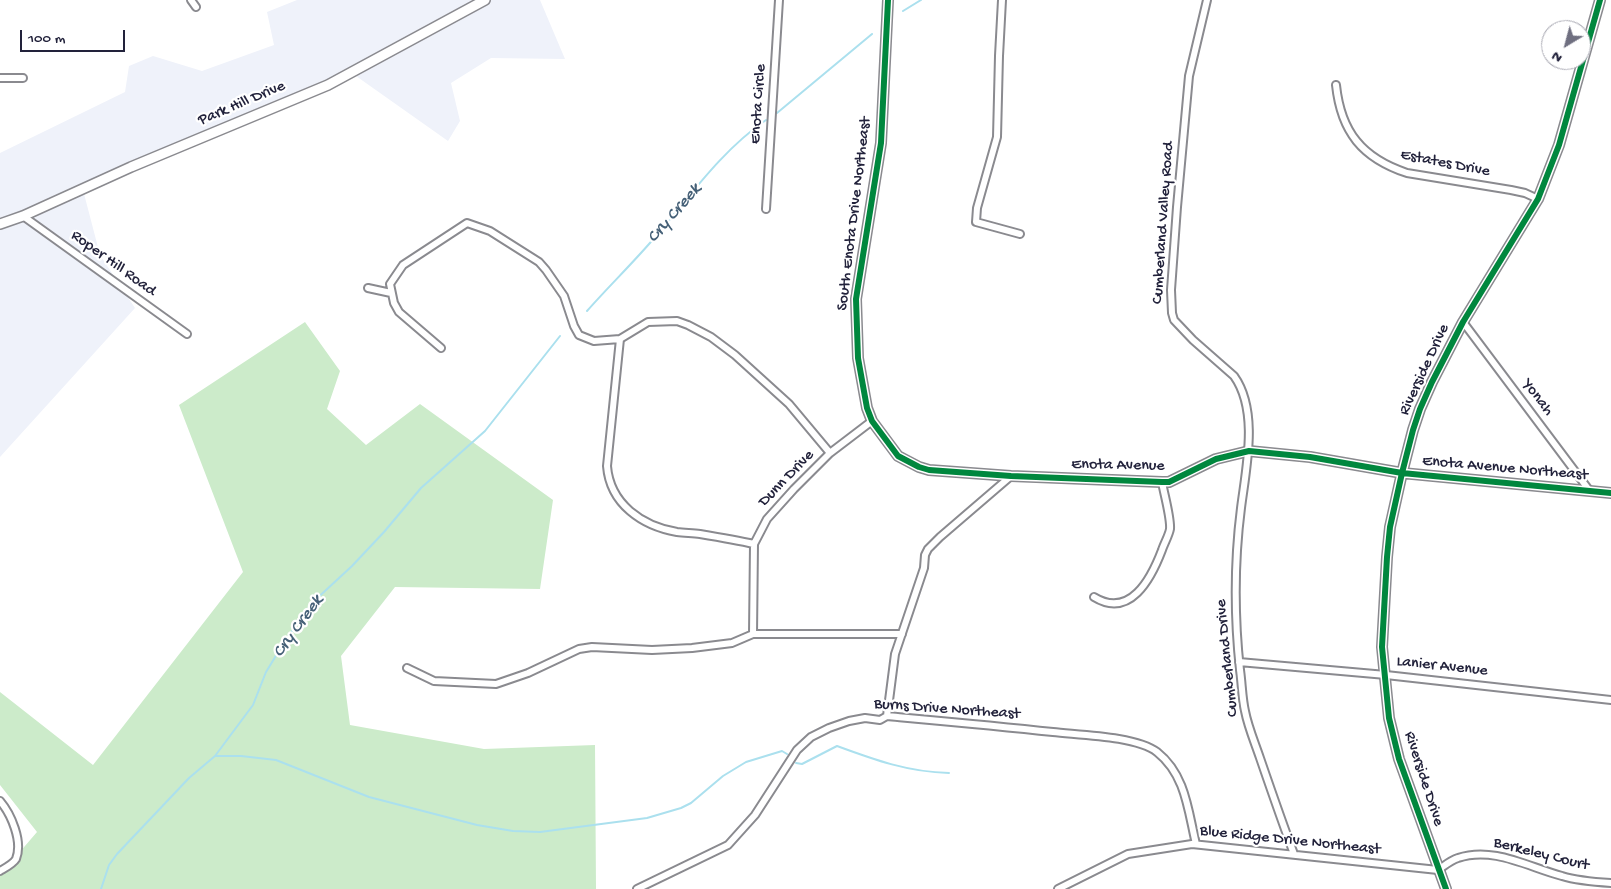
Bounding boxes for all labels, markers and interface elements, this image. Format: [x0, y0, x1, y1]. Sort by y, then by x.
scale bar [22, 20, 128, 52]
north arrow [1541, 20, 1591, 70]
text: 100 m [28, 30, 65, 48]
text: N [1549, 47, 1566, 66]
street label: Enota Circle [747, 63, 771, 145]
street label: Park Hill Drive [196, 77, 288, 131]
street label: South Enota Drive Northeast [834, 116, 876, 312]
street label: Cumberland Valley Road [1149, 141, 1179, 305]
street label: Estates Drive [1399, 146, 1491, 182]
water label: Cry Creek [643, 180, 707, 248]
street label: Roper Hill Road [67, 227, 159, 301]
street label: Riverside Drive [1395, 321, 1455, 419]
street label: Yonah [1517, 376, 1557, 420]
street label: Dunn Drive [755, 447, 819, 511]
street label: Enota Avenue Northeast [1421, 452, 1589, 486]
street label: Enota Avenue [1071, 456, 1165, 476]
water label: Cry Creek [269, 592, 329, 662]
street label: Cumberland Drive [1212, 598, 1244, 718]
street label: Lanier Avenue [1395, 653, 1489, 681]
street label: Burns Drive Northeast [873, 695, 1021, 725]
street label: Riverside Drive [1399, 729, 1447, 829]
street label: Blue Ridge Drive Northeast [1199, 822, 1381, 860]
street label: Berkeley Court [1491, 834, 1591, 876]

